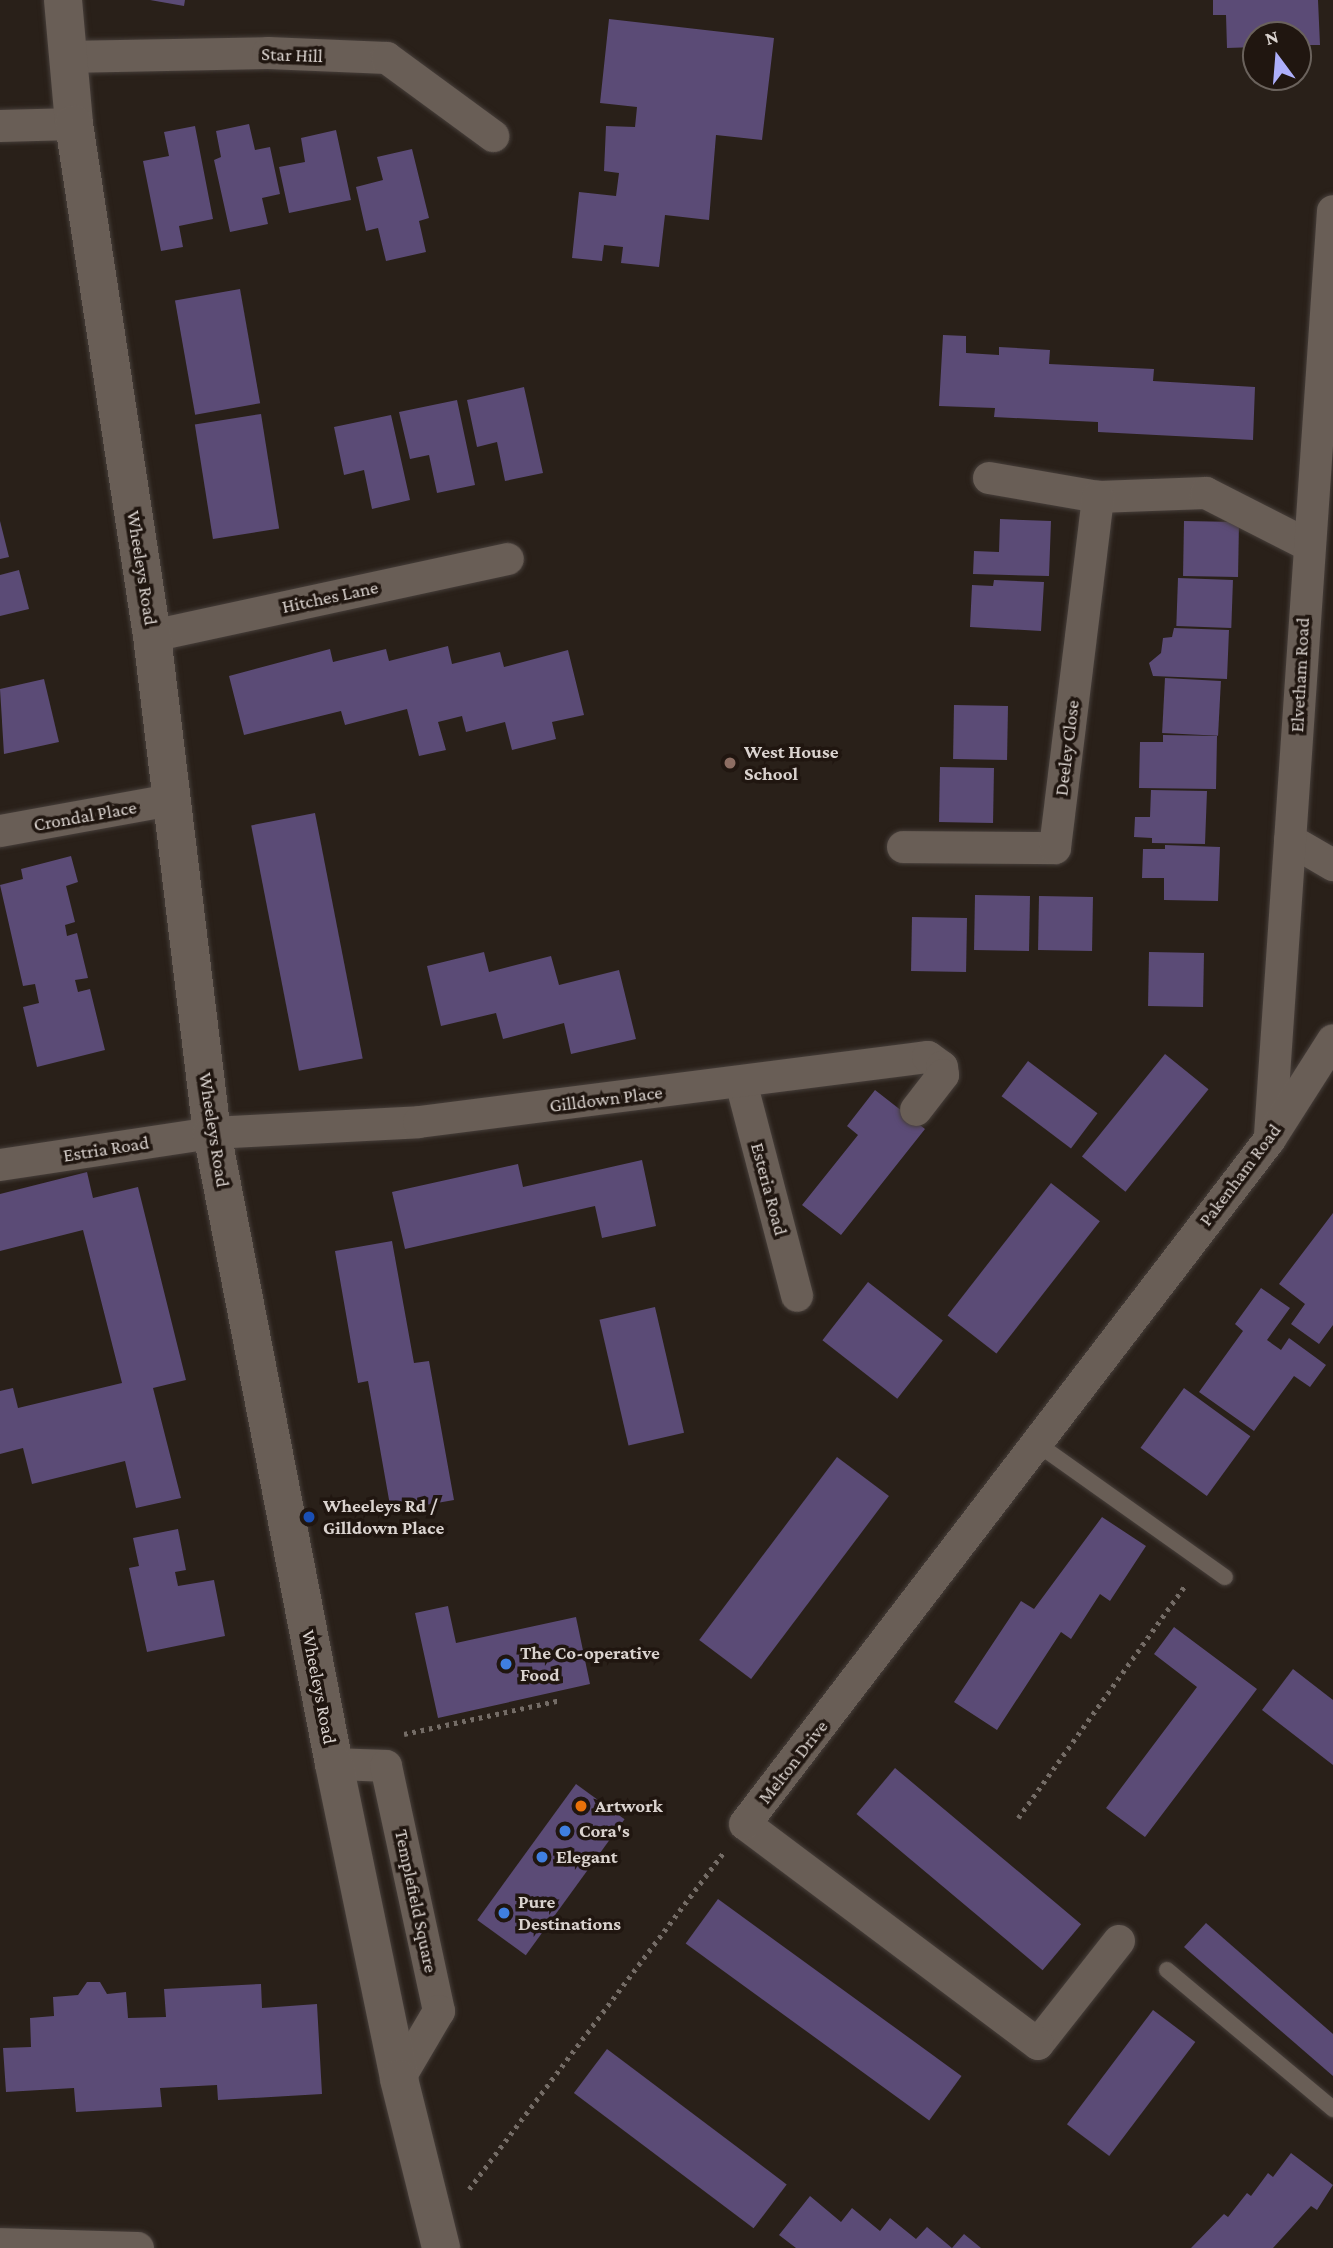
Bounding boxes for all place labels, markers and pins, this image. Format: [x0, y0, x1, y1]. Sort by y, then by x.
place label: West House School [744, 741, 838, 785]
marker: West House School [722, 755, 738, 771]
place label: Wheeleys Rd / Gilldown Place [323, 1495, 444, 1539]
marker: Wheeleys Rd / Gilldown Place [301, 1509, 317, 1525]
place label: The Co-operative Food [520, 1642, 660, 1686]
marker: The Co-operative Food [498, 1656, 514, 1672]
place label: Artwork [595, 1795, 663, 1817]
marker: Artwork [573, 1798, 589, 1814]
place label: Cora's [579, 1820, 630, 1842]
marker: Cora's [557, 1823, 573, 1839]
place label: Elegant [556, 1846, 618, 1868]
marker: Elegant [534, 1849, 550, 1865]
place label: Pure Destinations [518, 1891, 621, 1935]
marker: Pure Destinations [496, 1905, 512, 1921]

